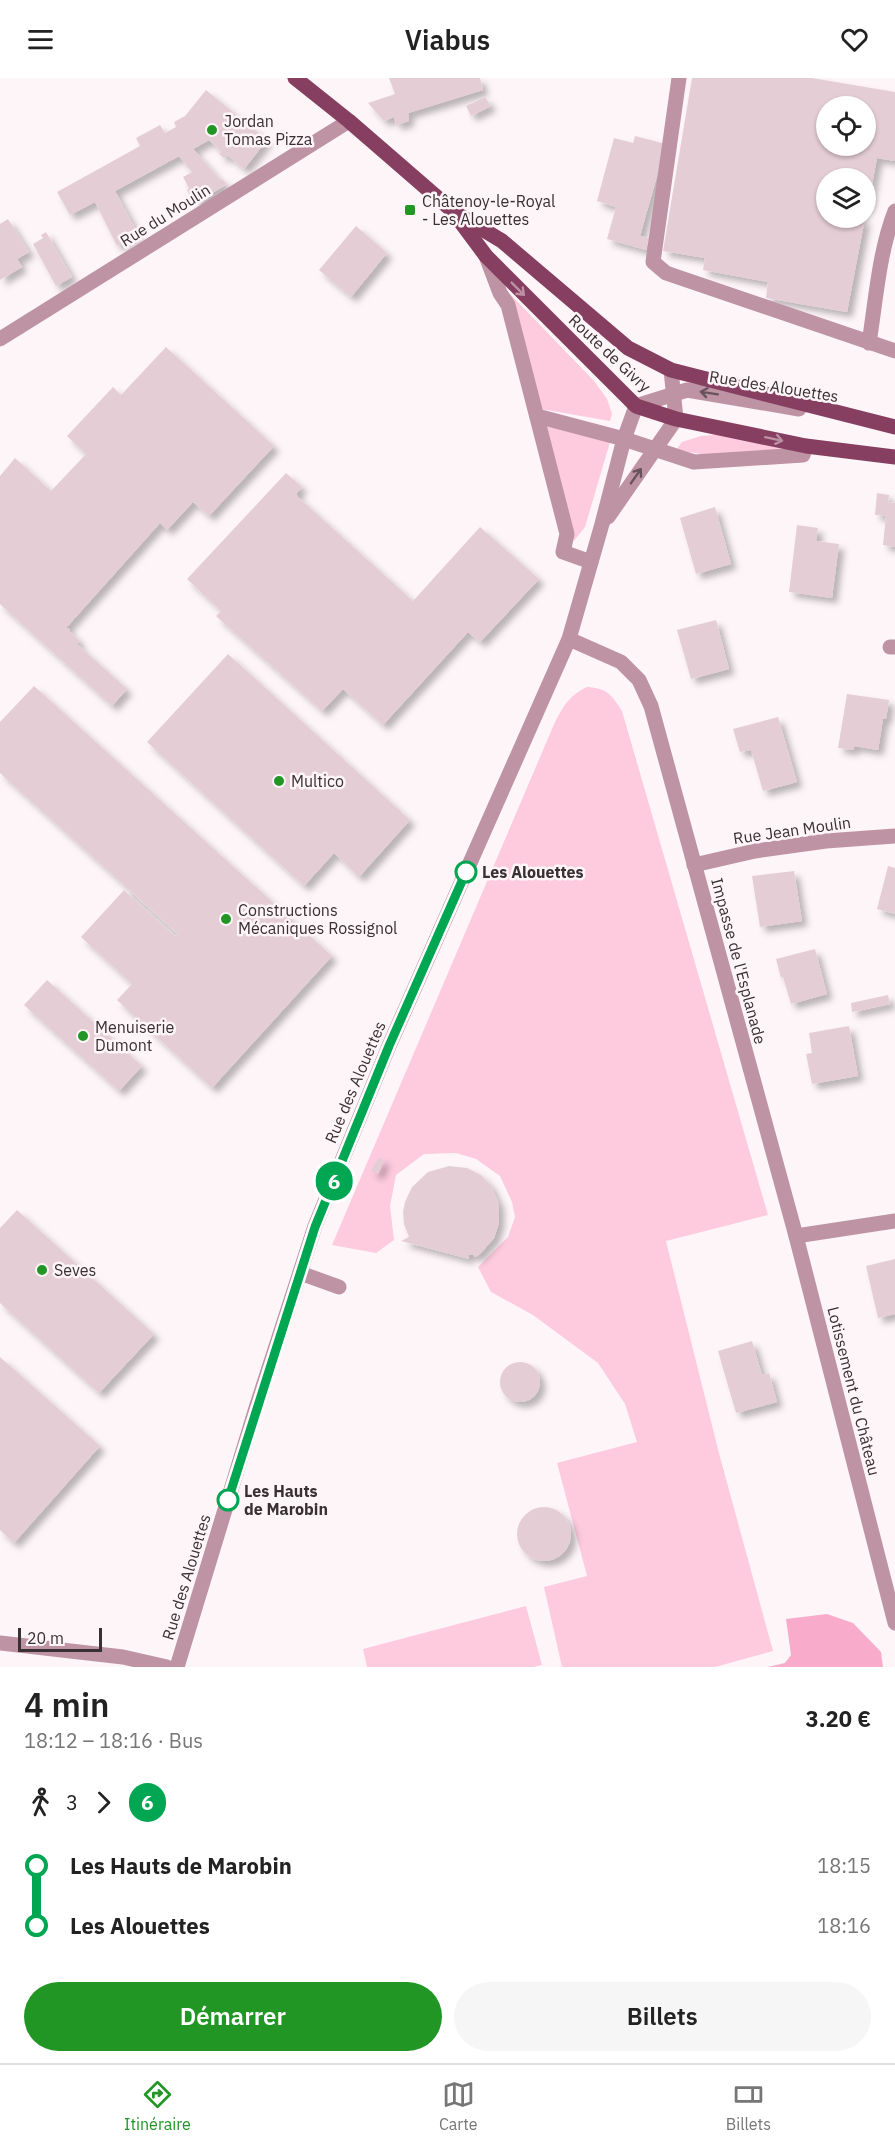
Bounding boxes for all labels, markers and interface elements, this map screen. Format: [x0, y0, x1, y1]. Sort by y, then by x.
text: Viabus [405, 22, 490, 57]
icon: menu [24, 23, 57, 56]
icon: heart [838, 23, 871, 56]
map controls [816, 96, 876, 228]
button: locate [816, 96, 876, 156]
place label: Jordan Tomas Pizza [224, 111, 313, 149]
marker: Jordan Tomas Pizza [205, 123, 219, 137]
button: layers [816, 168, 876, 228]
street label: Rue du Moulin [116, 179, 214, 251]
place label: Châtenoy-le-Royal - Les Alouettes [422, 191, 555, 229]
marker: Châtenoy-le-Royal - Les Alouettes [403, 203, 417, 217]
one-way arrow [510, 282, 525, 296]
street label: Route de Givry [565, 310, 655, 396]
street label: Rue des Alouettes [708, 366, 840, 406]
one-way arrow [699, 388, 719, 399]
one-way arrow [764, 434, 784, 445]
one-way arrow [630, 468, 642, 485]
place label: Multico [291, 771, 344, 791]
marker: Multico [272, 774, 286, 788]
street label: Rue Jean Moulin [732, 812, 852, 848]
marker: Les Alouettes [455, 861, 477, 883]
place label: Les Alouettes [482, 862, 584, 882]
street label: Impasse de l'Esplanade [707, 876, 771, 1047]
place label: Constructions Mécaniques Rossignol [238, 900, 397, 938]
marker: Constructions Mécaniques Rossignol [219, 912, 233, 926]
place label: Menuiserie Dumont [95, 1017, 174, 1055]
street label: Rue des Alouettes [320, 1018, 390, 1146]
marker: Menuiserie Dumont [76, 1029, 90, 1043]
line badge: 6 [314, 1162, 354, 1200]
text: 6 [328, 1167, 340, 1195]
place label: Seves [54, 1260, 96, 1280]
marker: Seves [35, 1263, 49, 1277]
street label: Lotissement du Château [823, 1304, 885, 1478]
place label: Les Hauts de Marobin [244, 1481, 328, 1519]
marker: Les Hauts de Marobin [217, 1489, 239, 1511]
street label: Rue des Alouettes [157, 1512, 215, 1642]
scale bar [18, 1625, 102, 1652]
text: 20 m [27, 1628, 64, 1648]
text: 4 min [24, 1683, 109, 1726]
text: 3.20 € [806, 1704, 871, 1733]
text: 18:12 – 18:16 · Bus [24, 1727, 203, 1754]
icon: walk [24, 1786, 57, 1819]
icon: forward [87, 1786, 120, 1819]
text: 6 [141, 1788, 154, 1816]
text: 3 [66, 1789, 78, 1816]
text: Les Hauts de Marobin [70, 1851, 292, 1880]
text: 18:15 [817, 1852, 871, 1879]
text: Les Alouettes [70, 1911, 210, 1940]
text: 18:16 [817, 1912, 871, 1939]
button: Démarrer [24, 1982, 442, 2051]
button: Billets [454, 1982, 871, 2051]
tab: Itinéraire [124, 2078, 191, 2134]
tab: Carte [439, 2078, 478, 2134]
tab: Billets [726, 2078, 771, 2134]

